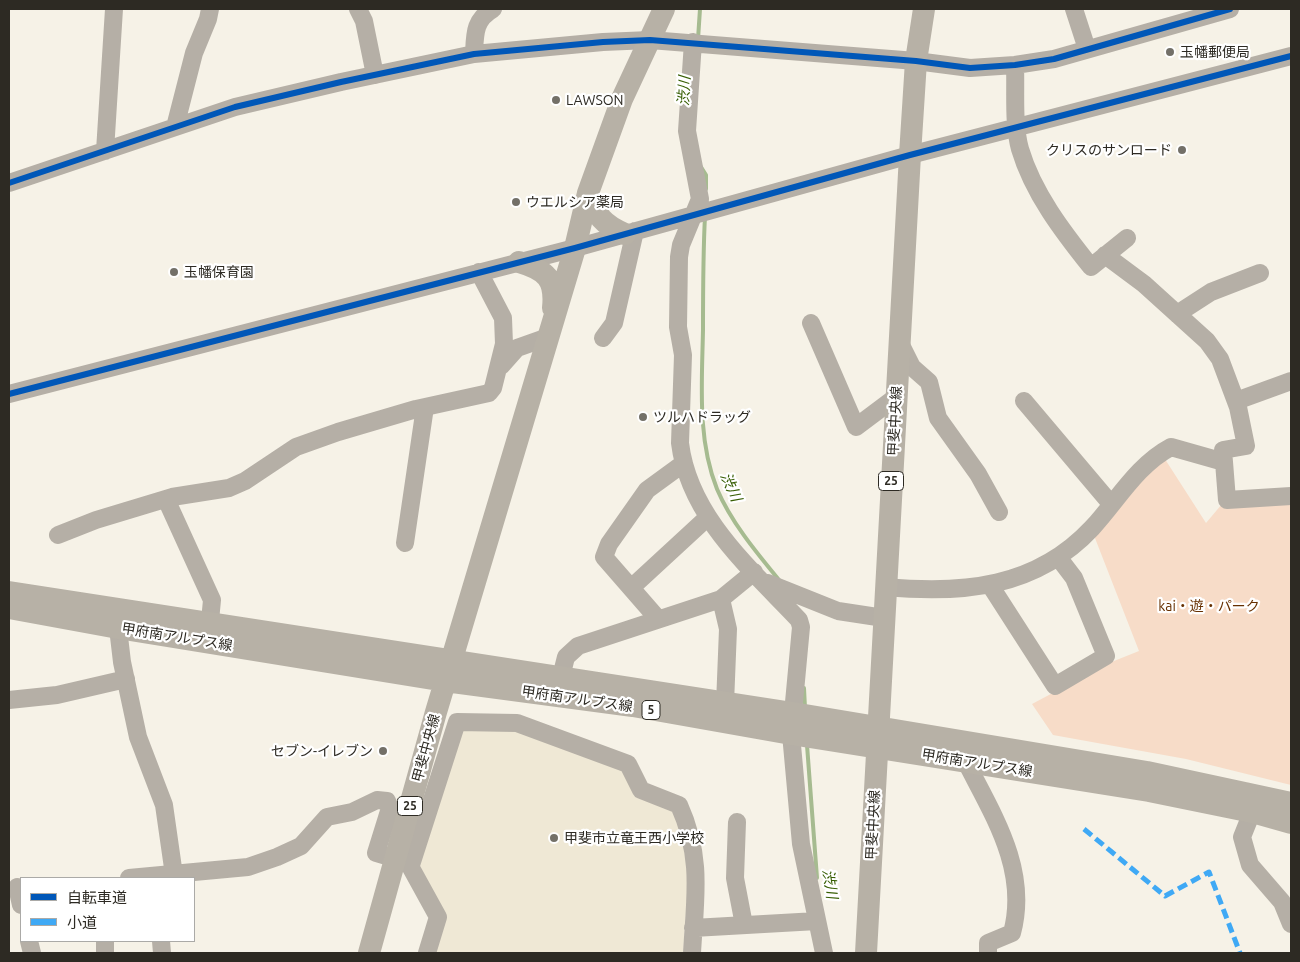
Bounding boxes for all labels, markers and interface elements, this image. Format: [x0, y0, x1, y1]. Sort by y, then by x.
place label: 玉幡郵便局 [1180, 44, 1250, 60]
marker: 玉幡郵便局 [1164, 46, 1176, 58]
water label: 渋川 [674, 76, 694, 106]
place label: LAWSON [566, 92, 624, 108]
marker: LAWSON [550, 94, 562, 106]
place label: クリスのサンロード [1046, 142, 1172, 158]
marker: クリスのサンロード [1176, 144, 1188, 156]
place label: ウエルシア薬局 [526, 194, 624, 210]
marker: ウエルシア薬局 [510, 196, 522, 208]
place label: 玉幡保育園 [184, 264, 254, 280]
marker: 玉幡保育園 [168, 266, 180, 278]
street label: 甲斐中央線 [885, 386, 905, 456]
place label: ツルハドラッグ [653, 409, 751, 425]
marker: ツルハドラッグ [637, 411, 649, 423]
water label: 渋川 [717, 470, 745, 504]
road number: 25 [878, 472, 904, 491]
park label: kai・遊・パーク [1158, 598, 1260, 614]
street label: 甲府南アルプス線 [120, 620, 234, 654]
street label: 甲府南アルプス線 [520, 683, 634, 715]
road number: 5 [642, 700, 660, 720]
street label: 甲斐中央線 [409, 712, 443, 784]
place label: セブン-イレブン [271, 743, 373, 759]
marker: セブン-イレブン [377, 745, 389, 757]
street label: 甲府南アルプス線 [920, 746, 1034, 780]
street label: 甲斐中央線 [863, 790, 883, 860]
road number: 25 [398, 796, 422, 816]
place label: 甲斐市立竜王西小学校 [564, 830, 704, 846]
marker: 甲斐市立竜王西小学校 [548, 832, 560, 844]
water label: 渋川 [819, 868, 841, 900]
legend [20, 877, 195, 942]
text: 自転車道 [67, 889, 127, 906]
text: 小道 [67, 914, 97, 931]

